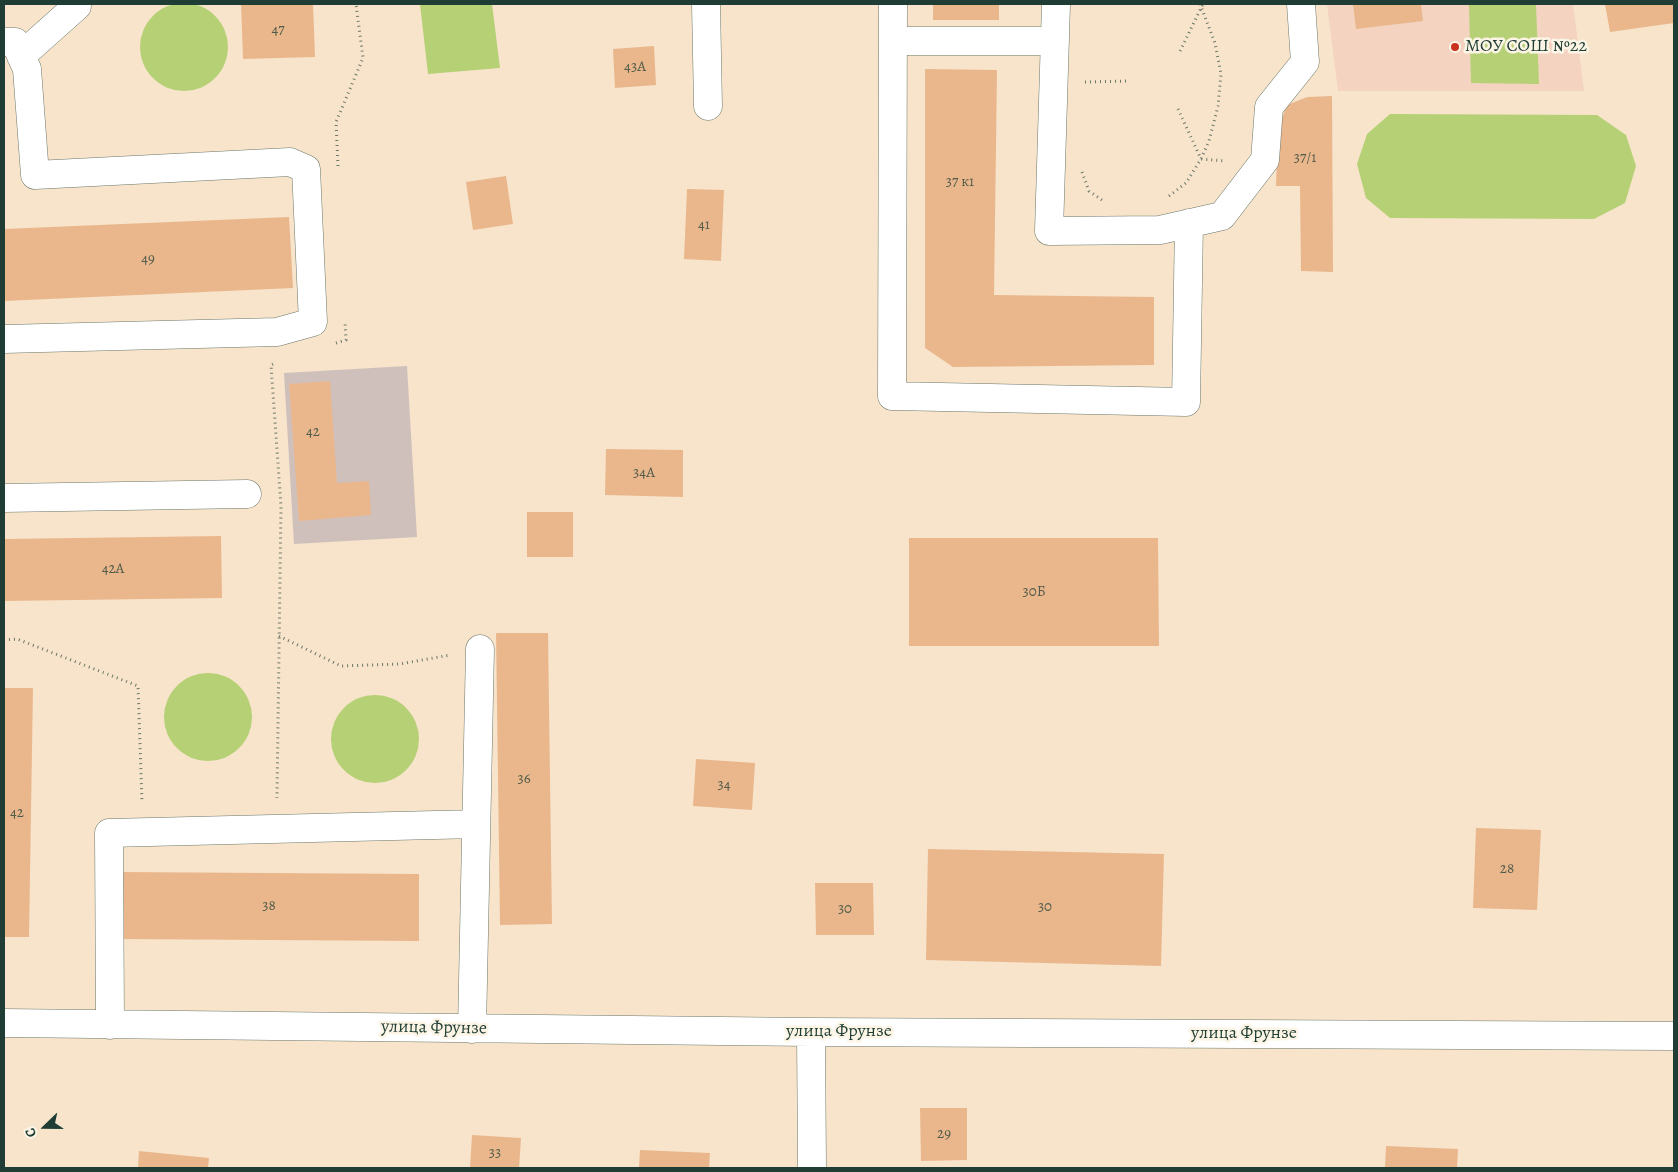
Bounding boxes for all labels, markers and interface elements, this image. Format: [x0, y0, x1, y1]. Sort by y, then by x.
house number: 47 [271, 21, 285, 39]
place label: МОУ СОШ №22 [1465, 36, 1587, 58]
marker: МОУ СОШ №22 [1449, 41, 1461, 53]
house number: 43А [624, 58, 646, 76]
house number: 37/1 [1294, 149, 1316, 167]
house number: 37 к1 [946, 173, 974, 191]
house number: 41 [698, 216, 710, 234]
house number: 49 [141, 250, 155, 268]
house number: 42 [306, 423, 320, 441]
house number: 34А [633, 464, 655, 482]
house number: 42А [102, 560, 124, 578]
house number: 30Б [1022, 583, 1046, 601]
house number: 36 [517, 770, 531, 788]
house number: 34 [717, 776, 731, 794]
house number: 42 [10, 804, 24, 822]
house number: 28 [1500, 860, 1514, 878]
house number: 38 [262, 897, 276, 915]
house number: 30 [1038, 898, 1052, 916]
house number: 30 [838, 900, 852, 918]
street label: улица Фрунзе [381, 1016, 487, 1040]
street label: улица Фрунзе [786, 1021, 892, 1043]
street label: улица Фрунзе [1191, 1023, 1297, 1045]
north arrow [20, 1102, 70, 1152]
text: С [20, 1125, 41, 1140]
house number: 29 [937, 1125, 951, 1143]
house number: 33 [489, 1144, 501, 1162]

